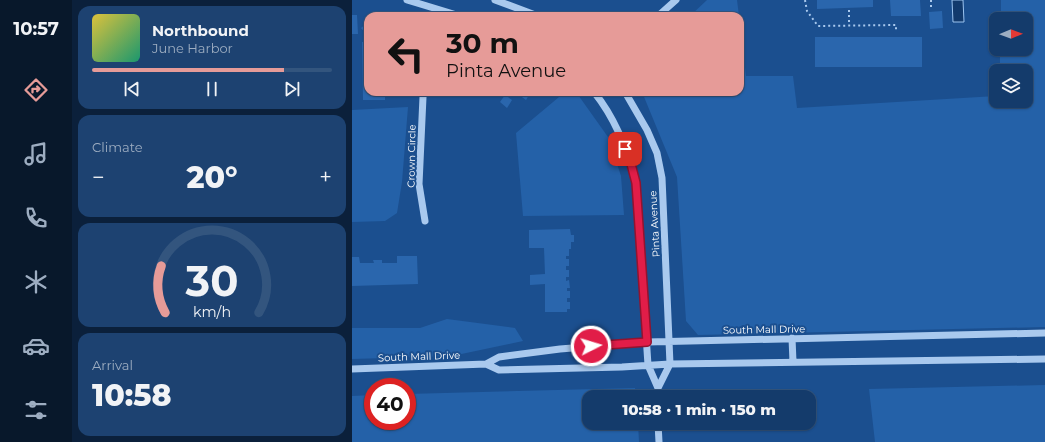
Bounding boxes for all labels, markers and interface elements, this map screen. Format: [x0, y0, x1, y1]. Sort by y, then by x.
north arrow [989, 12, 1033, 56]
map controls [989, 12, 1033, 108]
text: 10:57 [13, 18, 59, 40]
text: Northbound [152, 21, 249, 40]
text: 30 m [446, 26, 519, 60]
icon: left [380, 28, 432, 80]
text: June Harbor [152, 40, 233, 56]
text: Pinta Avenue [446, 60, 566, 82]
button: layers [989, 64, 1033, 108]
icon: directions [22, 76, 50, 104]
icon: previous [121, 78, 143, 100]
icon: pause [201, 78, 223, 100]
icon: next [281, 78, 303, 100]
street label: Crown Circle [404, 124, 419, 188]
pin [608, 132, 642, 166]
icon: arrive [614, 138, 636, 160]
text: Climate [92, 139, 143, 155]
icon: music [22, 140, 50, 168]
text: 20° [186, 159, 238, 196]
text: − [92, 164, 105, 191]
text: + [319, 164, 332, 191]
street label: Pinta Avenue [646, 190, 663, 258]
icon: phone [22, 204, 50, 232]
text: 30 [185, 256, 238, 306]
icon: climate [22, 268, 50, 296]
text: km/h [193, 303, 231, 321]
street label: South Mall Drive [723, 322, 805, 337]
position arrow [570, 325, 612, 367]
icon: car [22, 332, 50, 360]
street label: South Mall Drive [378, 349, 460, 364]
text: Arrival [92, 357, 133, 373]
text: 10:58 [92, 377, 171, 414]
speed limit sign: 40 [364, 378, 416, 430]
icon: filters [22, 396, 50, 424]
text: 10:58 · 1 min · 150 m [622, 400, 776, 419]

